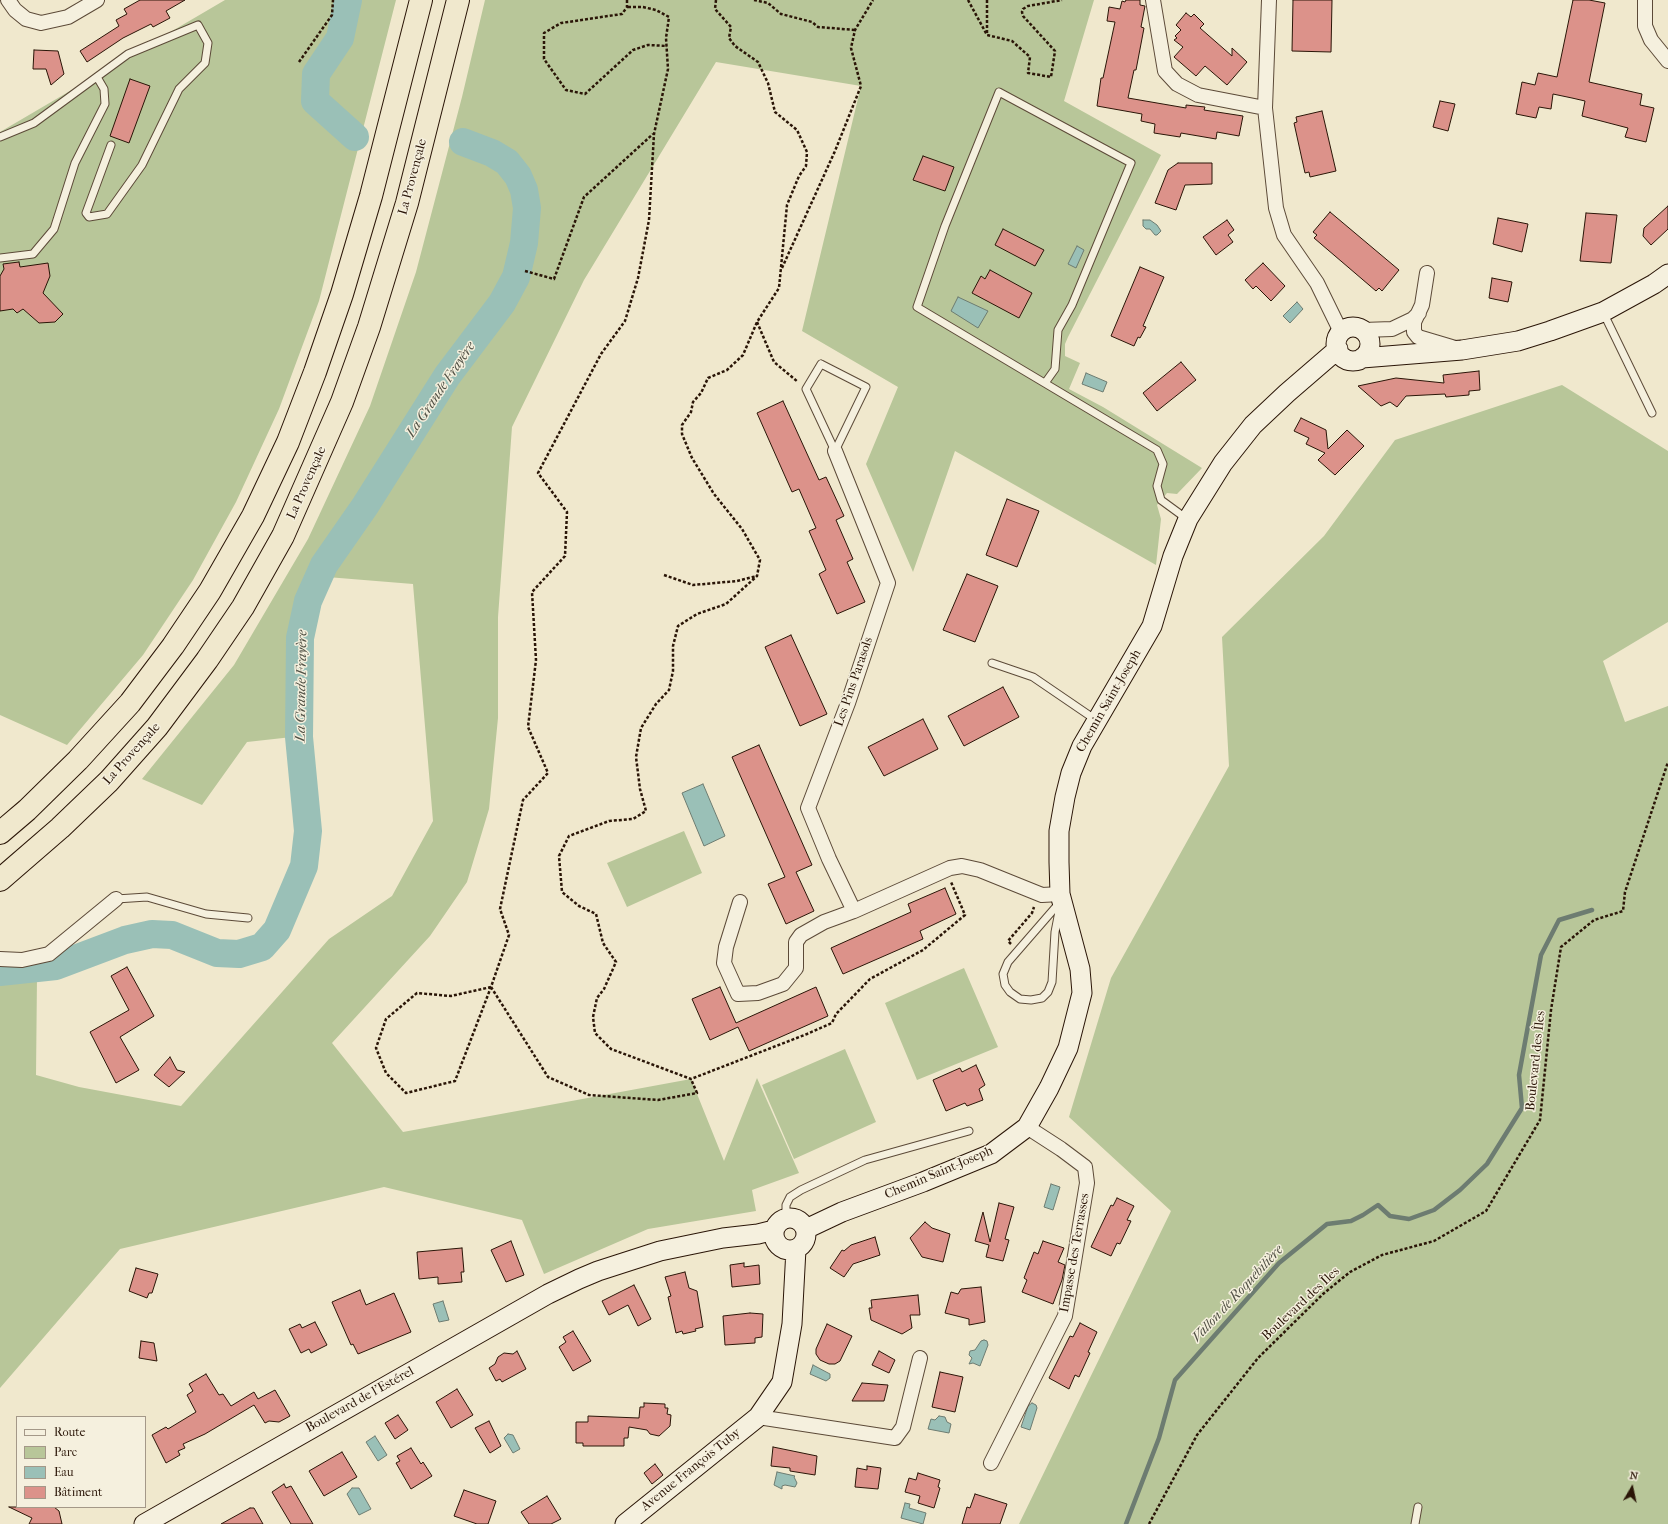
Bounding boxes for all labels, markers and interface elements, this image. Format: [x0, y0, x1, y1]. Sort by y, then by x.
street label: La Provençale [395, 137, 431, 217]
water label: La Grande Frayère [403, 339, 479, 441]
street label: La Provençale [284, 444, 330, 522]
water label: La Grande Frayère [293, 630, 311, 742]
street label: Les Pins Parasols [831, 635, 877, 729]
street label: Chemin Saint-Joseph [1073, 647, 1145, 755]
street label: La Provençale [100, 720, 164, 788]
street label: Boulevard des Îles [1523, 1010, 1549, 1112]
street label: Chemin Saint-Joseph [883, 1143, 995, 1203]
street label: Impasse des Terrasses [1057, 1192, 1093, 1314]
water label: Vallon de Roquebilière [1189, 1242, 1287, 1346]
street label: Boulevard des Îles [1259, 1264, 1343, 1344]
street label: Boulevard de l'Estérel [303, 1364, 417, 1436]
legend [16, 1416, 146, 1508]
text: Route [54, 1425, 86, 1439]
street label: Avenue François Tuby [638, 1425, 744, 1515]
text: Parc [54, 1445, 77, 1459]
text: Eau [54, 1465, 74, 1479]
north arrow [1612, 1468, 1652, 1508]
text: N [1629, 1469, 1639, 1483]
text: Bâtiment [54, 1485, 102, 1499]

